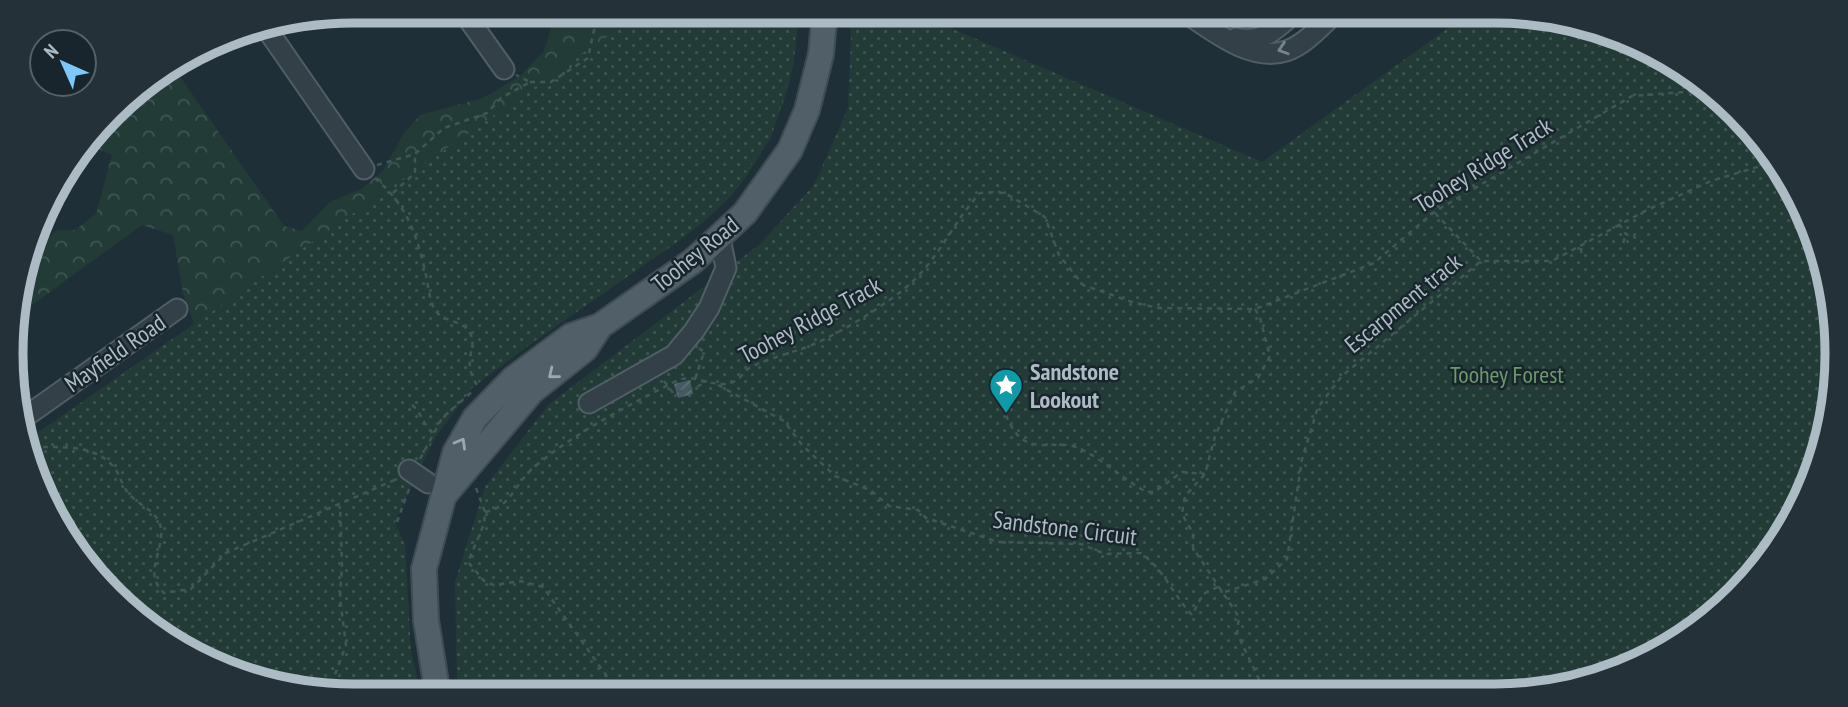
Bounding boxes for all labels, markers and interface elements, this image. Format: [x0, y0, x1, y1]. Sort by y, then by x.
north arrow [28, 28, 98, 98]
text: N [39, 39, 63, 63]
one-way arrow [1278, 41, 1290, 56]
street label: Toohey Ridge Track [1408, 110, 1558, 220]
street label: Toohey Road [645, 209, 745, 299]
street label: Escarpment track [1338, 246, 1468, 360]
street label: Toohey Ridge Track [733, 269, 887, 371]
street label: Mayfield Road [58, 307, 172, 399]
place label: Sandstone Lookout [1030, 356, 1119, 415]
park label: Toohey Forest [1450, 359, 1564, 390]
one-way arrow [548, 366, 561, 378]
place icon: Sandstone Lookout [987, 366, 1025, 415]
one-way arrow [452, 438, 465, 451]
street label: Sandstone Circuit [991, 504, 1139, 552]

